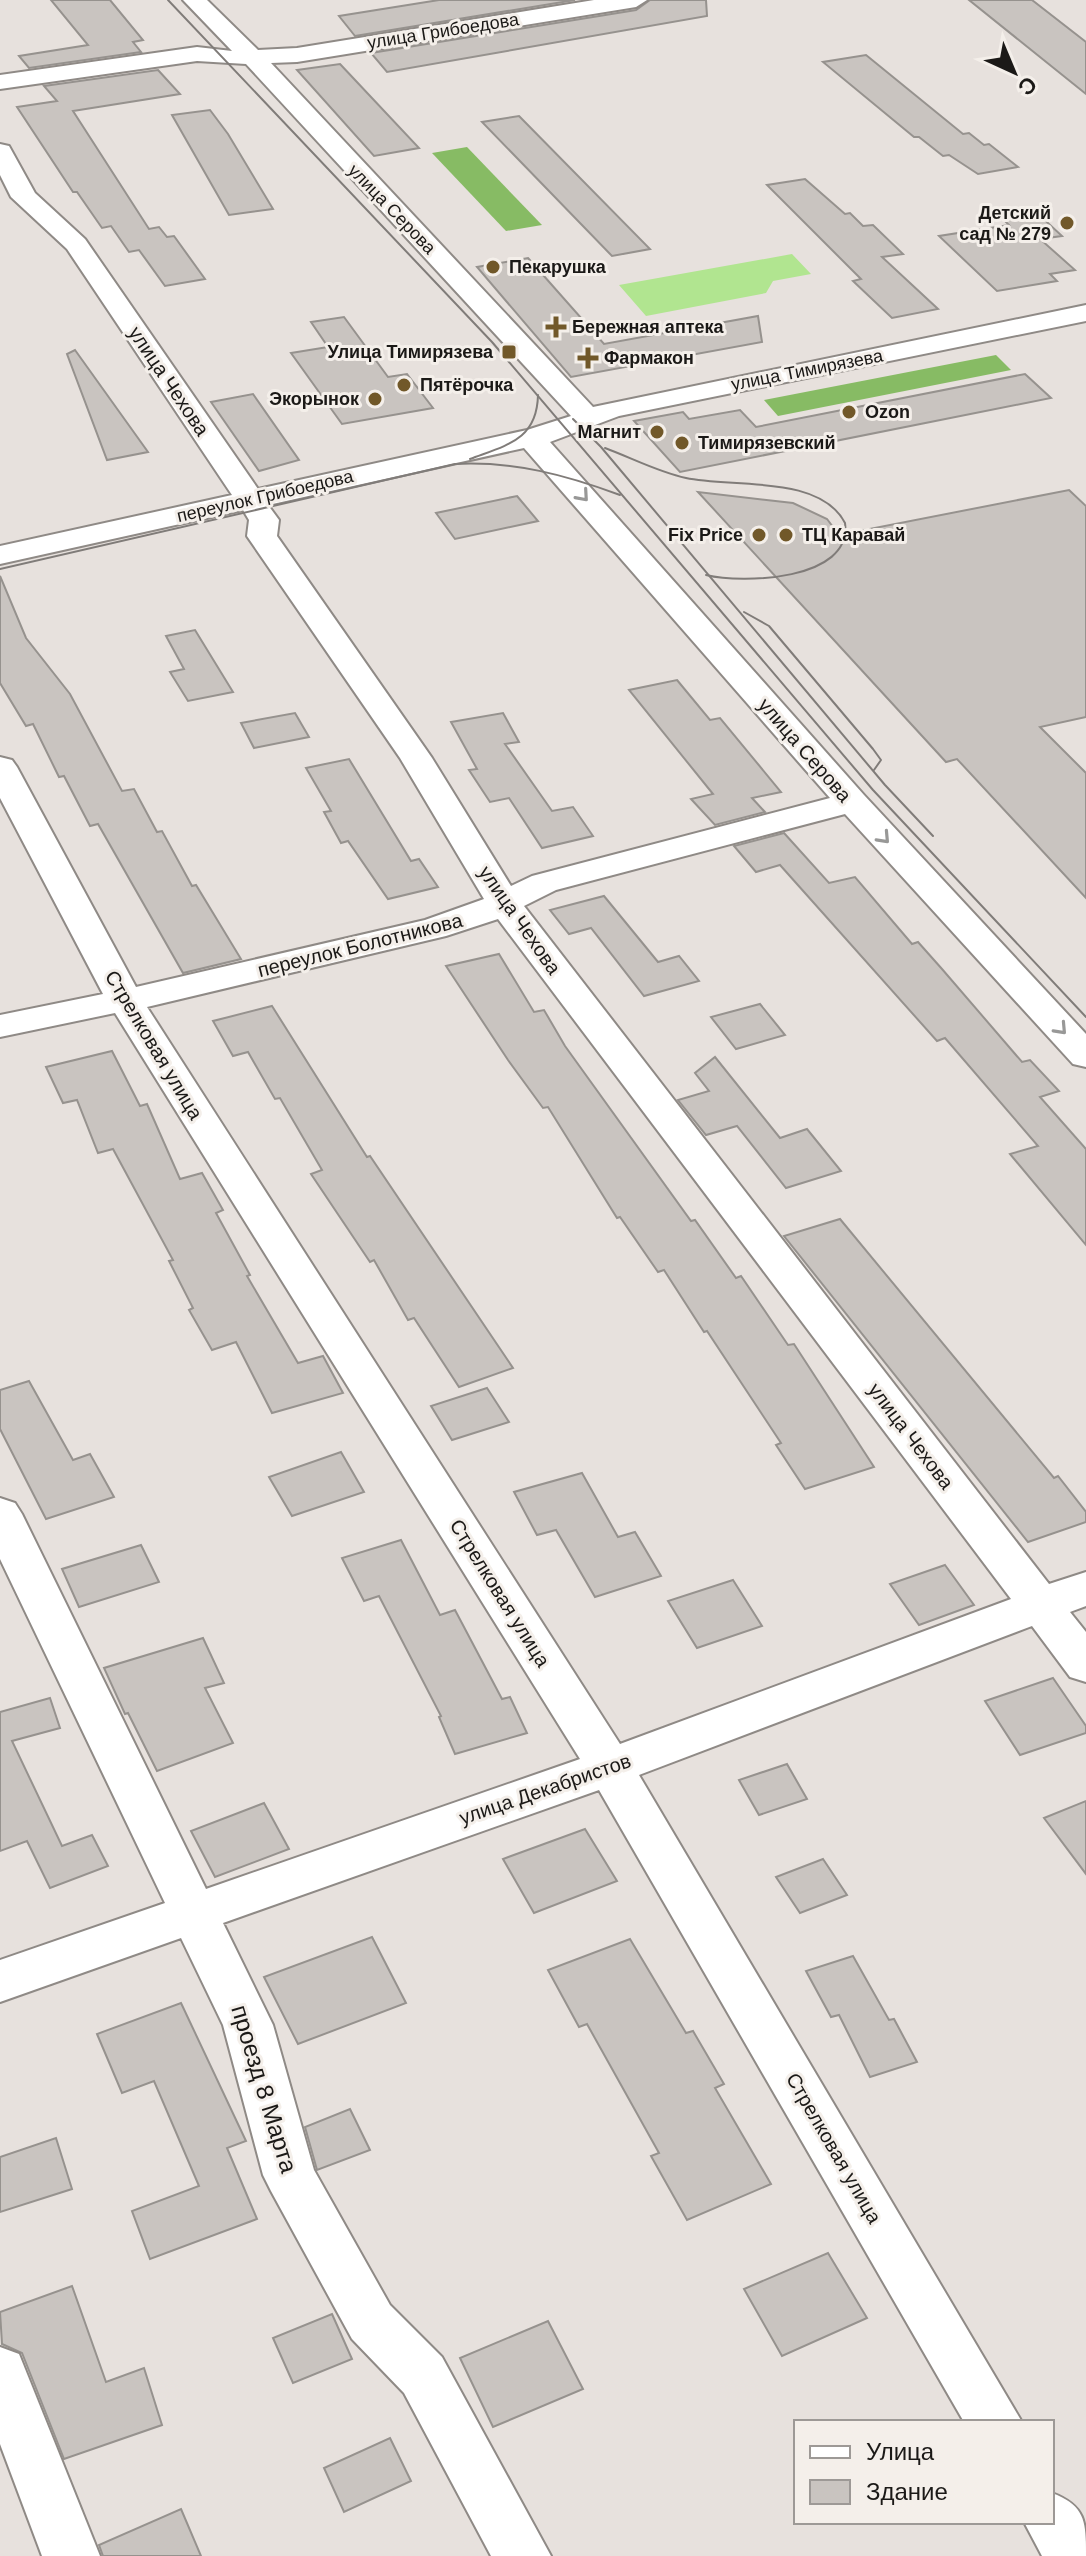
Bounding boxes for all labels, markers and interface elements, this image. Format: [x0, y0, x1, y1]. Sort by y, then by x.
street label: улица Грибоедова [366, 9, 521, 53]
north arrow [974, 32, 1054, 112]
text: С [1013, 72, 1042, 101]
street label: улица Серова [344, 160, 440, 259]
place label: Детский сад № 279 [959, 203, 1051, 244]
marker: Детский сад № 279 [1058, 214, 1076, 232]
place label: Пекарушка [509, 257, 607, 277]
marker: Пекарушка [484, 258, 502, 276]
place label: Бережная аптека [572, 317, 725, 337]
marker: Бережная аптека [547, 318, 565, 336]
street label: улица Чехова [124, 322, 214, 441]
place label: Улица Тимирязева [328, 342, 494, 362]
marker: Улица Тимирязева [500, 343, 518, 361]
street label: улица Тимирязева [729, 345, 886, 395]
place label: Фармакон [604, 348, 694, 368]
marker: Фармакон [579, 349, 597, 367]
place label: Пятёрочка [420, 375, 514, 395]
marker: Пятёрочка [395, 376, 413, 394]
place label: Экорынок [269, 389, 360, 409]
marker: Экорынок [366, 390, 384, 408]
place label: Ozon [865, 402, 910, 422]
marker: Ozon [840, 403, 858, 421]
place label: Магнит [578, 422, 641, 442]
marker: Магнит [648, 423, 666, 441]
place label: Тимирязевский [698, 433, 836, 453]
marker: Тимирязевский [673, 434, 691, 452]
street label: переулок Грибоедова [175, 466, 356, 526]
one-way arrow [573, 486, 588, 501]
place label: Fix Price [668, 525, 743, 545]
place label: ТЦ Каравай [802, 525, 905, 545]
marker: Fix Price [750, 526, 768, 544]
marker: ТЦ Каравай [777, 526, 795, 544]
street label: улица Серова [754, 694, 856, 807]
one-way arrow [875, 829, 890, 843]
street label: улица Чехова [475, 862, 566, 979]
street label: переулок Болотникова [255, 909, 466, 981]
street label: Стрелковая улица [101, 967, 208, 1124]
one-way arrow [1051, 1020, 1066, 1034]
street label: улица Чехова [864, 1379, 959, 1494]
street label: Стрелковая улица [446, 1515, 555, 1672]
street label: улица Декабристов [456, 1749, 634, 1829]
street label: проезд 8 Марта [226, 2002, 303, 2177]
street label: Стрелковая улица [782, 2069, 886, 2228]
legend [794, 2420, 1054, 2524]
text: Улица [866, 2438, 935, 2465]
text: Здание [866, 2478, 948, 2505]

